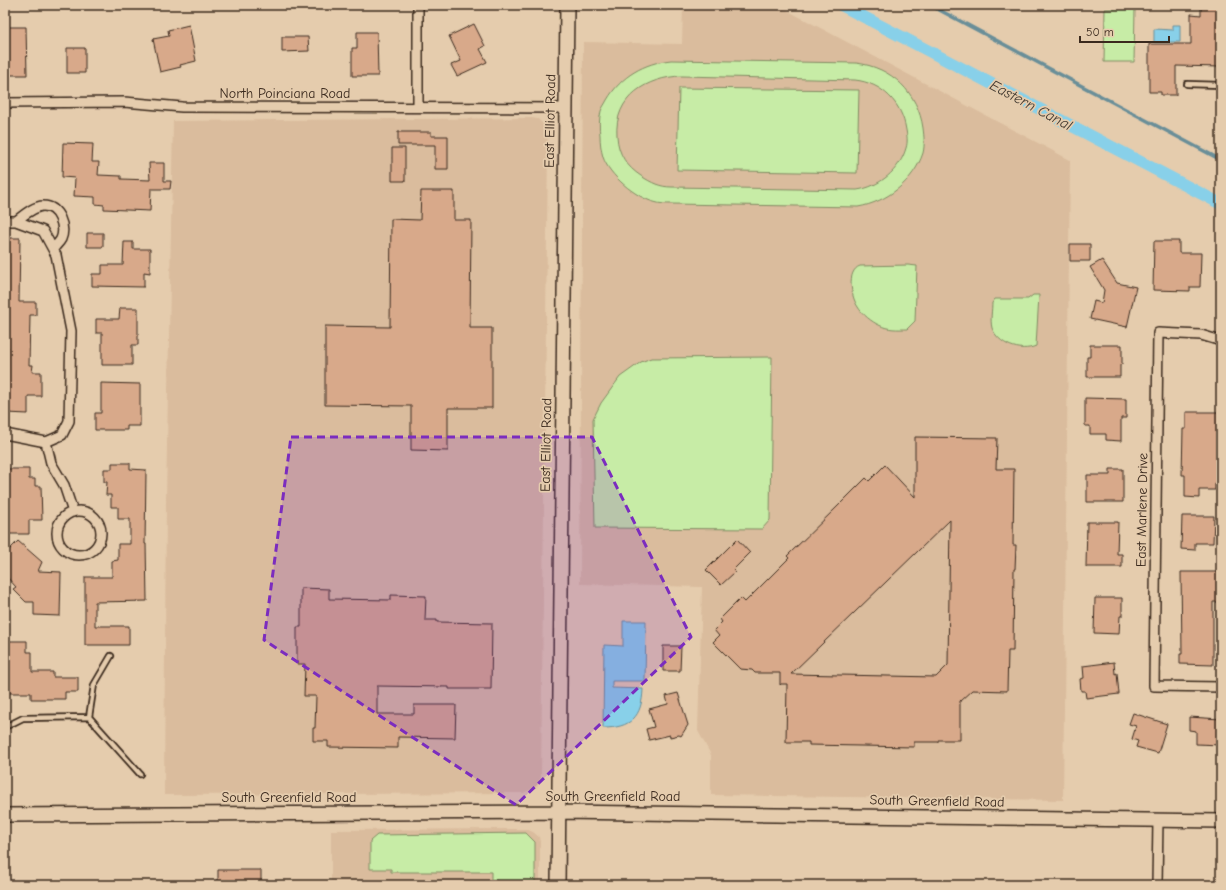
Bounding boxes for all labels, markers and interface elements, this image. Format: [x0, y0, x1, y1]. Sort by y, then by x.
scale bar [1080, 18, 1169, 44]
text: 50 m [1086, 25, 1114, 39]
street label: East Elliot Road [541, 74, 559, 168]
water label: Eastern Canal [987, 76, 1076, 135]
street label: North Poinciana Road [220, 85, 350, 102]
street label: East Elliot Road [537, 398, 555, 492]
street label: East Marlene Drive [1133, 453, 1151, 567]
street label: South Greenfield Road [545, 788, 681, 805]
street label: South Greenfield Road [221, 789, 357, 806]
street label: South Greenfield Road [869, 791, 1005, 811]

